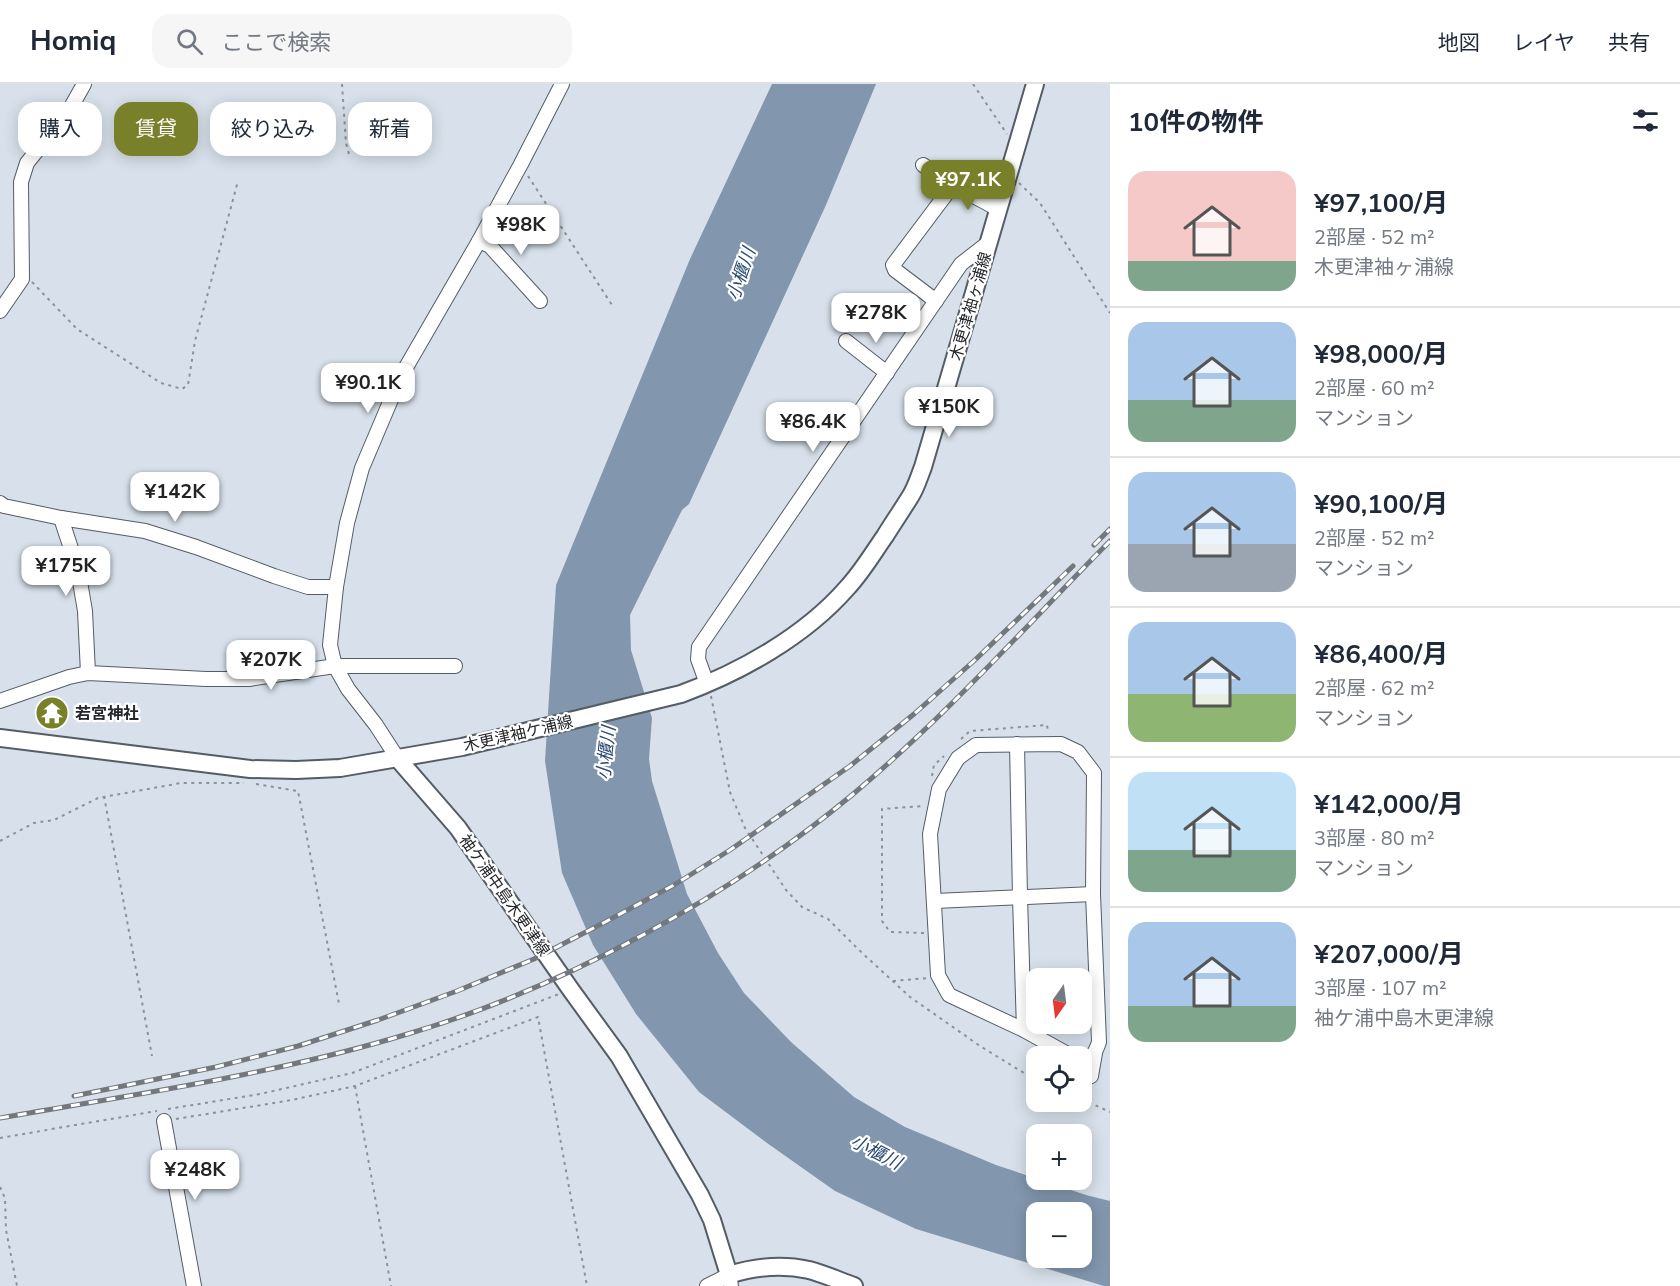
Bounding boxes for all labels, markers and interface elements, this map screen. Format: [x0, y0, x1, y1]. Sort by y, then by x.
search box [152, 14, 572, 68]
text: Homiq [30, 22, 116, 60]
icon: search [173, 25, 206, 58]
text: ここで検索 [221, 28, 331, 58]
text: 地図 [1438, 29, 1480, 57]
text: レイヤ [1513, 29, 1575, 57]
text: 共有 [1608, 29, 1650, 57]
chip: 購入 [18, 102, 102, 156]
chip: 賃貸 [114, 102, 198, 156]
chip: 絞り込み [210, 102, 336, 156]
chip: 新着 [348, 102, 432, 156]
icon: filters [1629, 104, 1662, 137]
text: 10件の物件 [1128, 105, 1263, 140]
pin: ¥97.1K [919, 160, 1017, 211]
text: ¥97.1K [935, 166, 1001, 193]
text: ¥97,100/月 [1314, 186, 1448, 221]
icon: home [1176, 195, 1248, 267]
pin: ¥98K [485, 205, 557, 256]
text: ¥98K [496, 211, 546, 238]
text: 2部屋 · 52 m² [1314, 224, 1435, 251]
water label: 小櫃川 [721, 243, 762, 303]
street label: 木更津袖ヶ浦線 [945, 249, 997, 363]
text: 木更津袖ヶ浦線 [1314, 254, 1454, 281]
pin: ¥278K [834, 293, 918, 344]
text: ¥278K [845, 299, 907, 326]
text: ¥98,000/月 [1314, 337, 1448, 372]
icon: home [1176, 346, 1248, 418]
pin: ¥90.1K [319, 363, 417, 414]
text: ¥90.1K [335, 369, 401, 396]
text: 2部屋 · 60 m² [1314, 375, 1435, 402]
pin: ¥150K [907, 387, 991, 438]
text: ¥150K [918, 393, 980, 420]
pin: ¥86.4K [764, 402, 862, 453]
text: マンション [1314, 405, 1414, 432]
text: ¥86.4K [780, 408, 846, 435]
pin: ¥142K [133, 472, 217, 523]
text: ¥142K [144, 478, 206, 505]
text: ¥90,100/月 [1314, 487, 1448, 522]
icon: home [1176, 496, 1248, 568]
text: 2部屋 · 52 m² [1314, 525, 1435, 552]
pin: ¥175K [24, 546, 108, 597]
text: ¥175K [35, 552, 97, 579]
text: マンション [1314, 555, 1414, 582]
text: ¥86,400/月 [1314, 637, 1448, 672]
pin: ¥207K [229, 640, 313, 691]
text: ¥207K [240, 646, 302, 673]
icon: home [1176, 646, 1248, 718]
text: 2部屋 · 62 m² [1314, 675, 1435, 702]
temple icon: 若宮神社 [34, 695, 70, 731]
place label: 若宮神社 [75, 703, 139, 725]
text: マンション [1314, 705, 1414, 732]
street label: 木更津袖ケ浦線 [461, 711, 575, 757]
water label: 小櫃川 [591, 723, 621, 781]
text: ¥142,000/月 [1314, 787, 1464, 822]
icon: home [1176, 796, 1248, 868]
text: 3部屋 · 80 m² [1314, 825, 1435, 852]
street label: 袖ケ浦中島木更津線 [454, 830, 554, 961]
text: マンション [1314, 855, 1414, 882]
text: ¥207,000/月 [1314, 937, 1464, 972]
icon: home [1176, 946, 1248, 1018]
north arrow [1026, 968, 1092, 1034]
map controls [1026, 968, 1092, 1268]
text: 3部屋 · 107 m² [1314, 975, 1447, 1002]
text: 袖ケ浦中島木更津線 [1314, 1005, 1494, 1032]
button: locate [1026, 1046, 1092, 1112]
button: + [1026, 1124, 1092, 1190]
water label: 小櫃川 [846, 1129, 907, 1176]
pin: ¥248K [153, 1150, 237, 1201]
text: ¥248K [164, 1156, 226, 1183]
button: − [1026, 1202, 1092, 1268]

